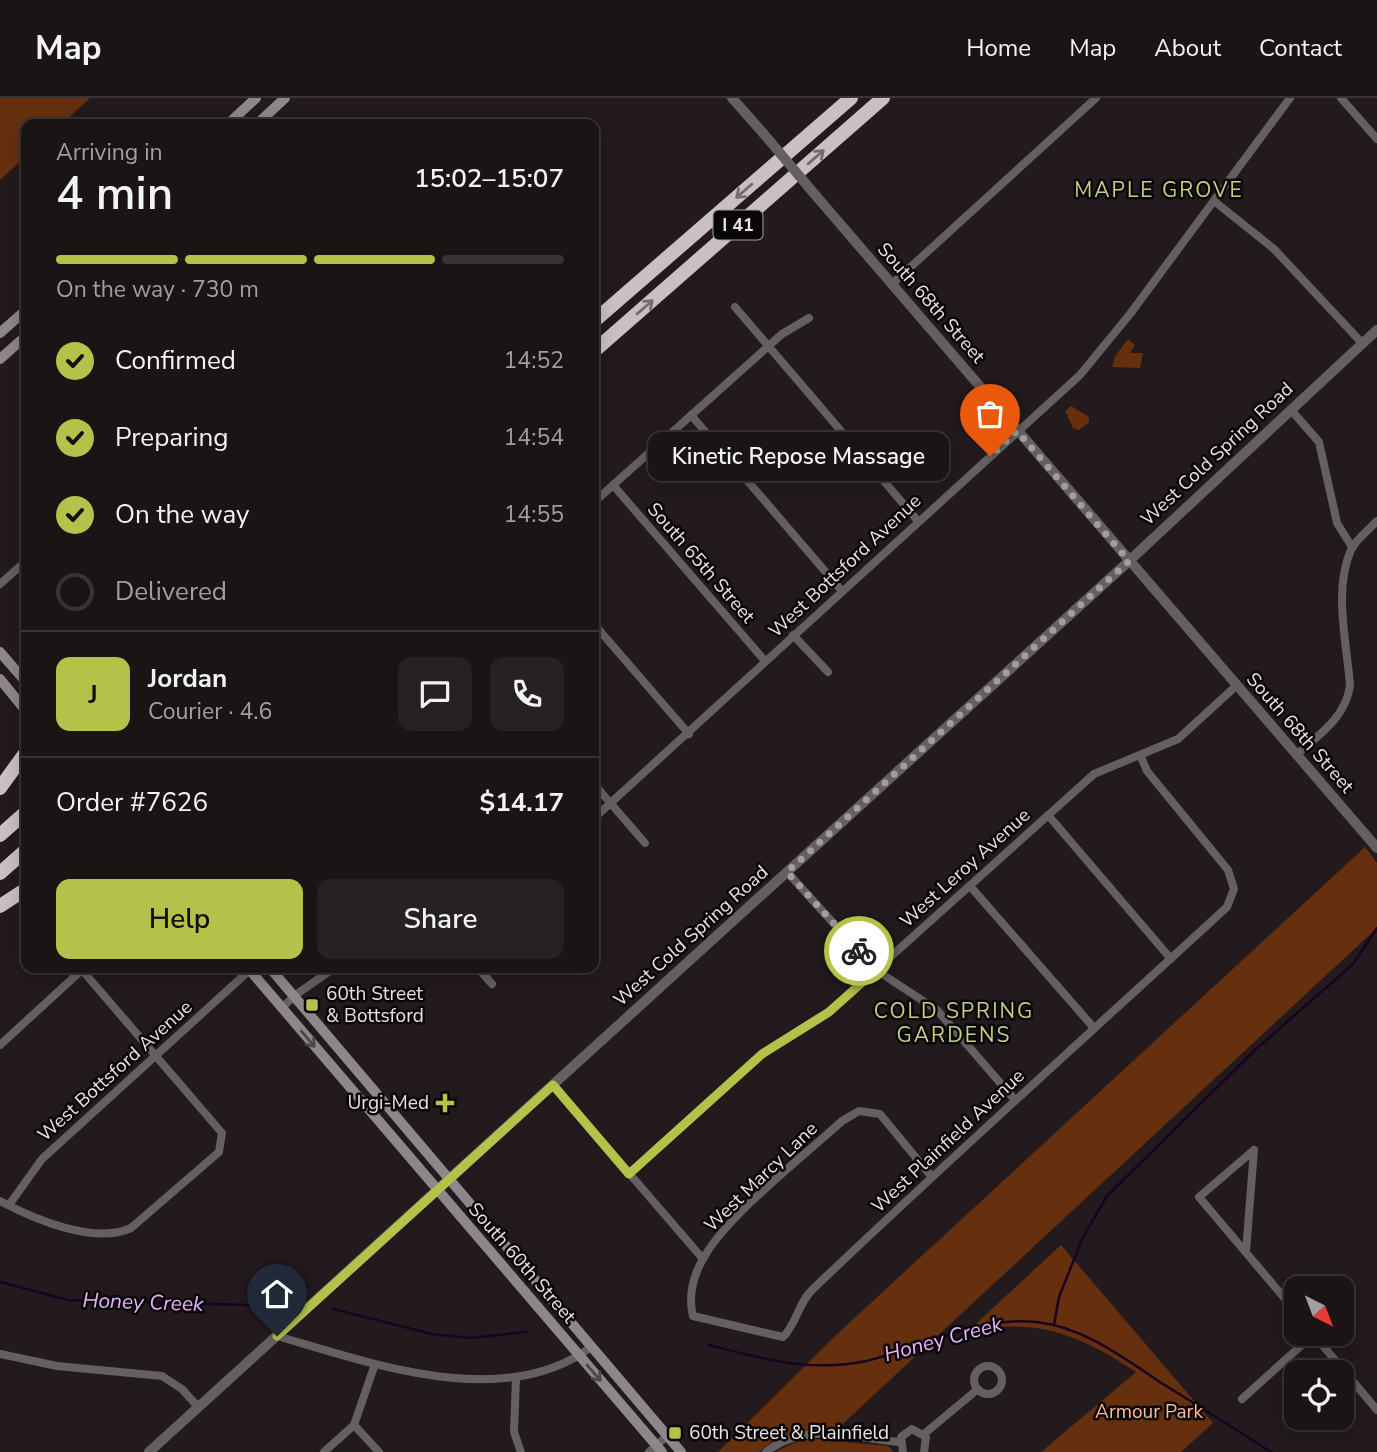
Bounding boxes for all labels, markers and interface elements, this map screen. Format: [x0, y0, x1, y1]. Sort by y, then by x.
text: Map [35, 26, 102, 71]
text: Home [966, 32, 1031, 64]
text: Map [1069, 32, 1116, 64]
text: About [1154, 32, 1221, 64]
text: Contact [1259, 32, 1342, 64]
text: Arriving in [56, 137, 163, 168]
one-way arrow [806, 149, 824, 165]
text: 15:02–15:07 [414, 161, 564, 196]
text: 4 min [56, 162, 173, 225]
district label: MAPLE GROVE [1074, 176, 1244, 204]
one-way arrow [735, 183, 753, 199]
road number: I 41 [714, 210, 762, 240]
street label: South 68th Street [871, 237, 991, 369]
text: On the way · 730 m [56, 274, 259, 305]
one-way arrow [635, 299, 653, 315]
icon: check [56, 342, 94, 380]
text: Confirmed [115, 343, 236, 378]
text: 14:52 [504, 345, 564, 376]
street label: West Cold Spring Road [1135, 376, 1299, 532]
pin [960, 384, 1020, 456]
icon: bag [971, 395, 1009, 433]
icon: check [56, 419, 94, 457]
text: Preparing [115, 420, 228, 455]
text: 14:54 [504, 422, 564, 453]
callout: Kinetic Repose Massage [647, 432, 948, 480]
text: Kinetic Repose Massage [672, 441, 925, 472]
street label: West Bottsford Avenue [763, 488, 927, 644]
icon: check [56, 496, 94, 534]
text: On the way [115, 497, 249, 532]
street label: South 65th Street [641, 497, 761, 629]
text: 14:55 [504, 499, 564, 530]
text: Delivered [115, 574, 227, 609]
button: chat [398, 657, 472, 731]
button: phone [490, 657, 564, 731]
text: Jordan [148, 661, 227, 696]
street label: South 68th Street [1240, 667, 1360, 799]
text: J [88, 677, 98, 712]
text: Courier · 4.6 [148, 696, 272, 727]
text: Order #7626 [56, 785, 208, 820]
text: $14.17 [480, 785, 564, 820]
street label: West Leroy Avenue [894, 802, 1036, 934]
street label: West Cold Spring Road [608, 860, 774, 1012]
button: Help [56, 879, 303, 959]
button: Share [317, 879, 564, 959]
courier [824, 916, 894, 986]
icon: bike [840, 932, 878, 970]
place label: 60th Street & Bottsford [326, 981, 424, 1029]
street label: West Bottsford Avenue [32, 994, 198, 1148]
marker: 60th Street & Bottsford [304, 997, 320, 1013]
district label: COLD SPRING GARDENS [874, 997, 1034, 1049]
one-way arrow [300, 1029, 316, 1047]
street label: West Plainfield Avenue [866, 1063, 1030, 1219]
place label: Urgi-Med [347, 1090, 429, 1116]
marker: Urgi-Med [435, 1093, 455, 1113]
street label: West Marcy Lane [699, 1116, 823, 1238]
street label: South 60th Street [462, 1197, 582, 1329]
pin [247, 1264, 307, 1336]
icon: home [258, 1275, 296, 1313]
north arrow [1284, 1276, 1354, 1346]
map controls [1284, 1276, 1354, 1430]
water label: Honey Creek [82, 1286, 205, 1318]
water label: Honey Creek [881, 1310, 1006, 1368]
button: locate [1284, 1360, 1354, 1430]
one-way arrow [586, 1364, 602, 1382]
park label: Armour Park [1095, 1399, 1203, 1425]
place label: 60th Street & Plainfield [689, 1420, 889, 1446]
marker: 60th Street & Plainfield [667, 1425, 683, 1441]

